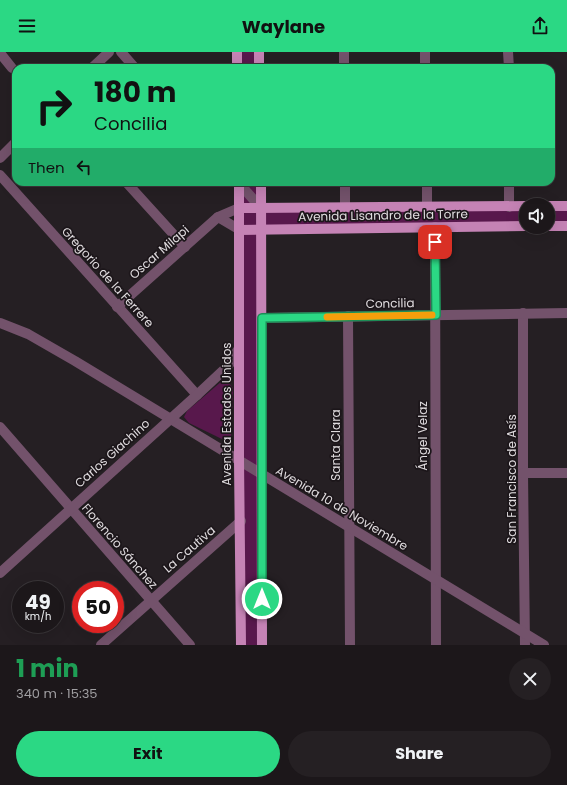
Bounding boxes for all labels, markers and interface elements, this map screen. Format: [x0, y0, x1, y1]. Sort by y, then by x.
text: Waylane [242, 14, 325, 39]
icon: menu [16, 15, 38, 37]
icon: share [529, 15, 551, 37]
text: 180 m [94, 73, 177, 112]
icon: right [28, 80, 80, 132]
text: Concilia [94, 111, 167, 136]
icon: left [73, 156, 95, 178]
text: Then [28, 157, 65, 178]
map controls [519, 198, 555, 234]
button: sound [519, 198, 555, 234]
street label: Avenida Lisandro de la Torre [298, 205, 468, 225]
street label: Oscar Milapi [125, 221, 193, 283]
street label: Gregorio de la Ferrere [58, 223, 158, 331]
pin [418, 225, 452, 259]
icon: arrive [424, 231, 446, 253]
street label: Concilia [365, 294, 415, 312]
street label: Avenida Estados Unidos [218, 342, 235, 486]
street label: Ángel Velaz [414, 401, 431, 471]
street label: Santa Clara [327, 409, 344, 481]
street label: Carlos Giachino [71, 414, 153, 491]
street label: San Francisco de Asís [503, 414, 520, 544]
street label: Avenida 10 de Noviembre [273, 462, 411, 554]
street label: Florencio Sánchez [78, 500, 162, 592]
street label: La Cautiva [159, 522, 219, 576]
position arrow [241, 578, 283, 620]
speed limit sign: 50 [72, 581, 124, 633]
text: 49 [25, 588, 51, 616]
text: km/h [25, 609, 51, 624]
text: 1 min [16, 652, 79, 685]
button: close [509, 658, 551, 700]
text: 340 m · 15:35 [16, 684, 97, 703]
button: Exit [16, 731, 280, 777]
button: Share [288, 731, 551, 777]

